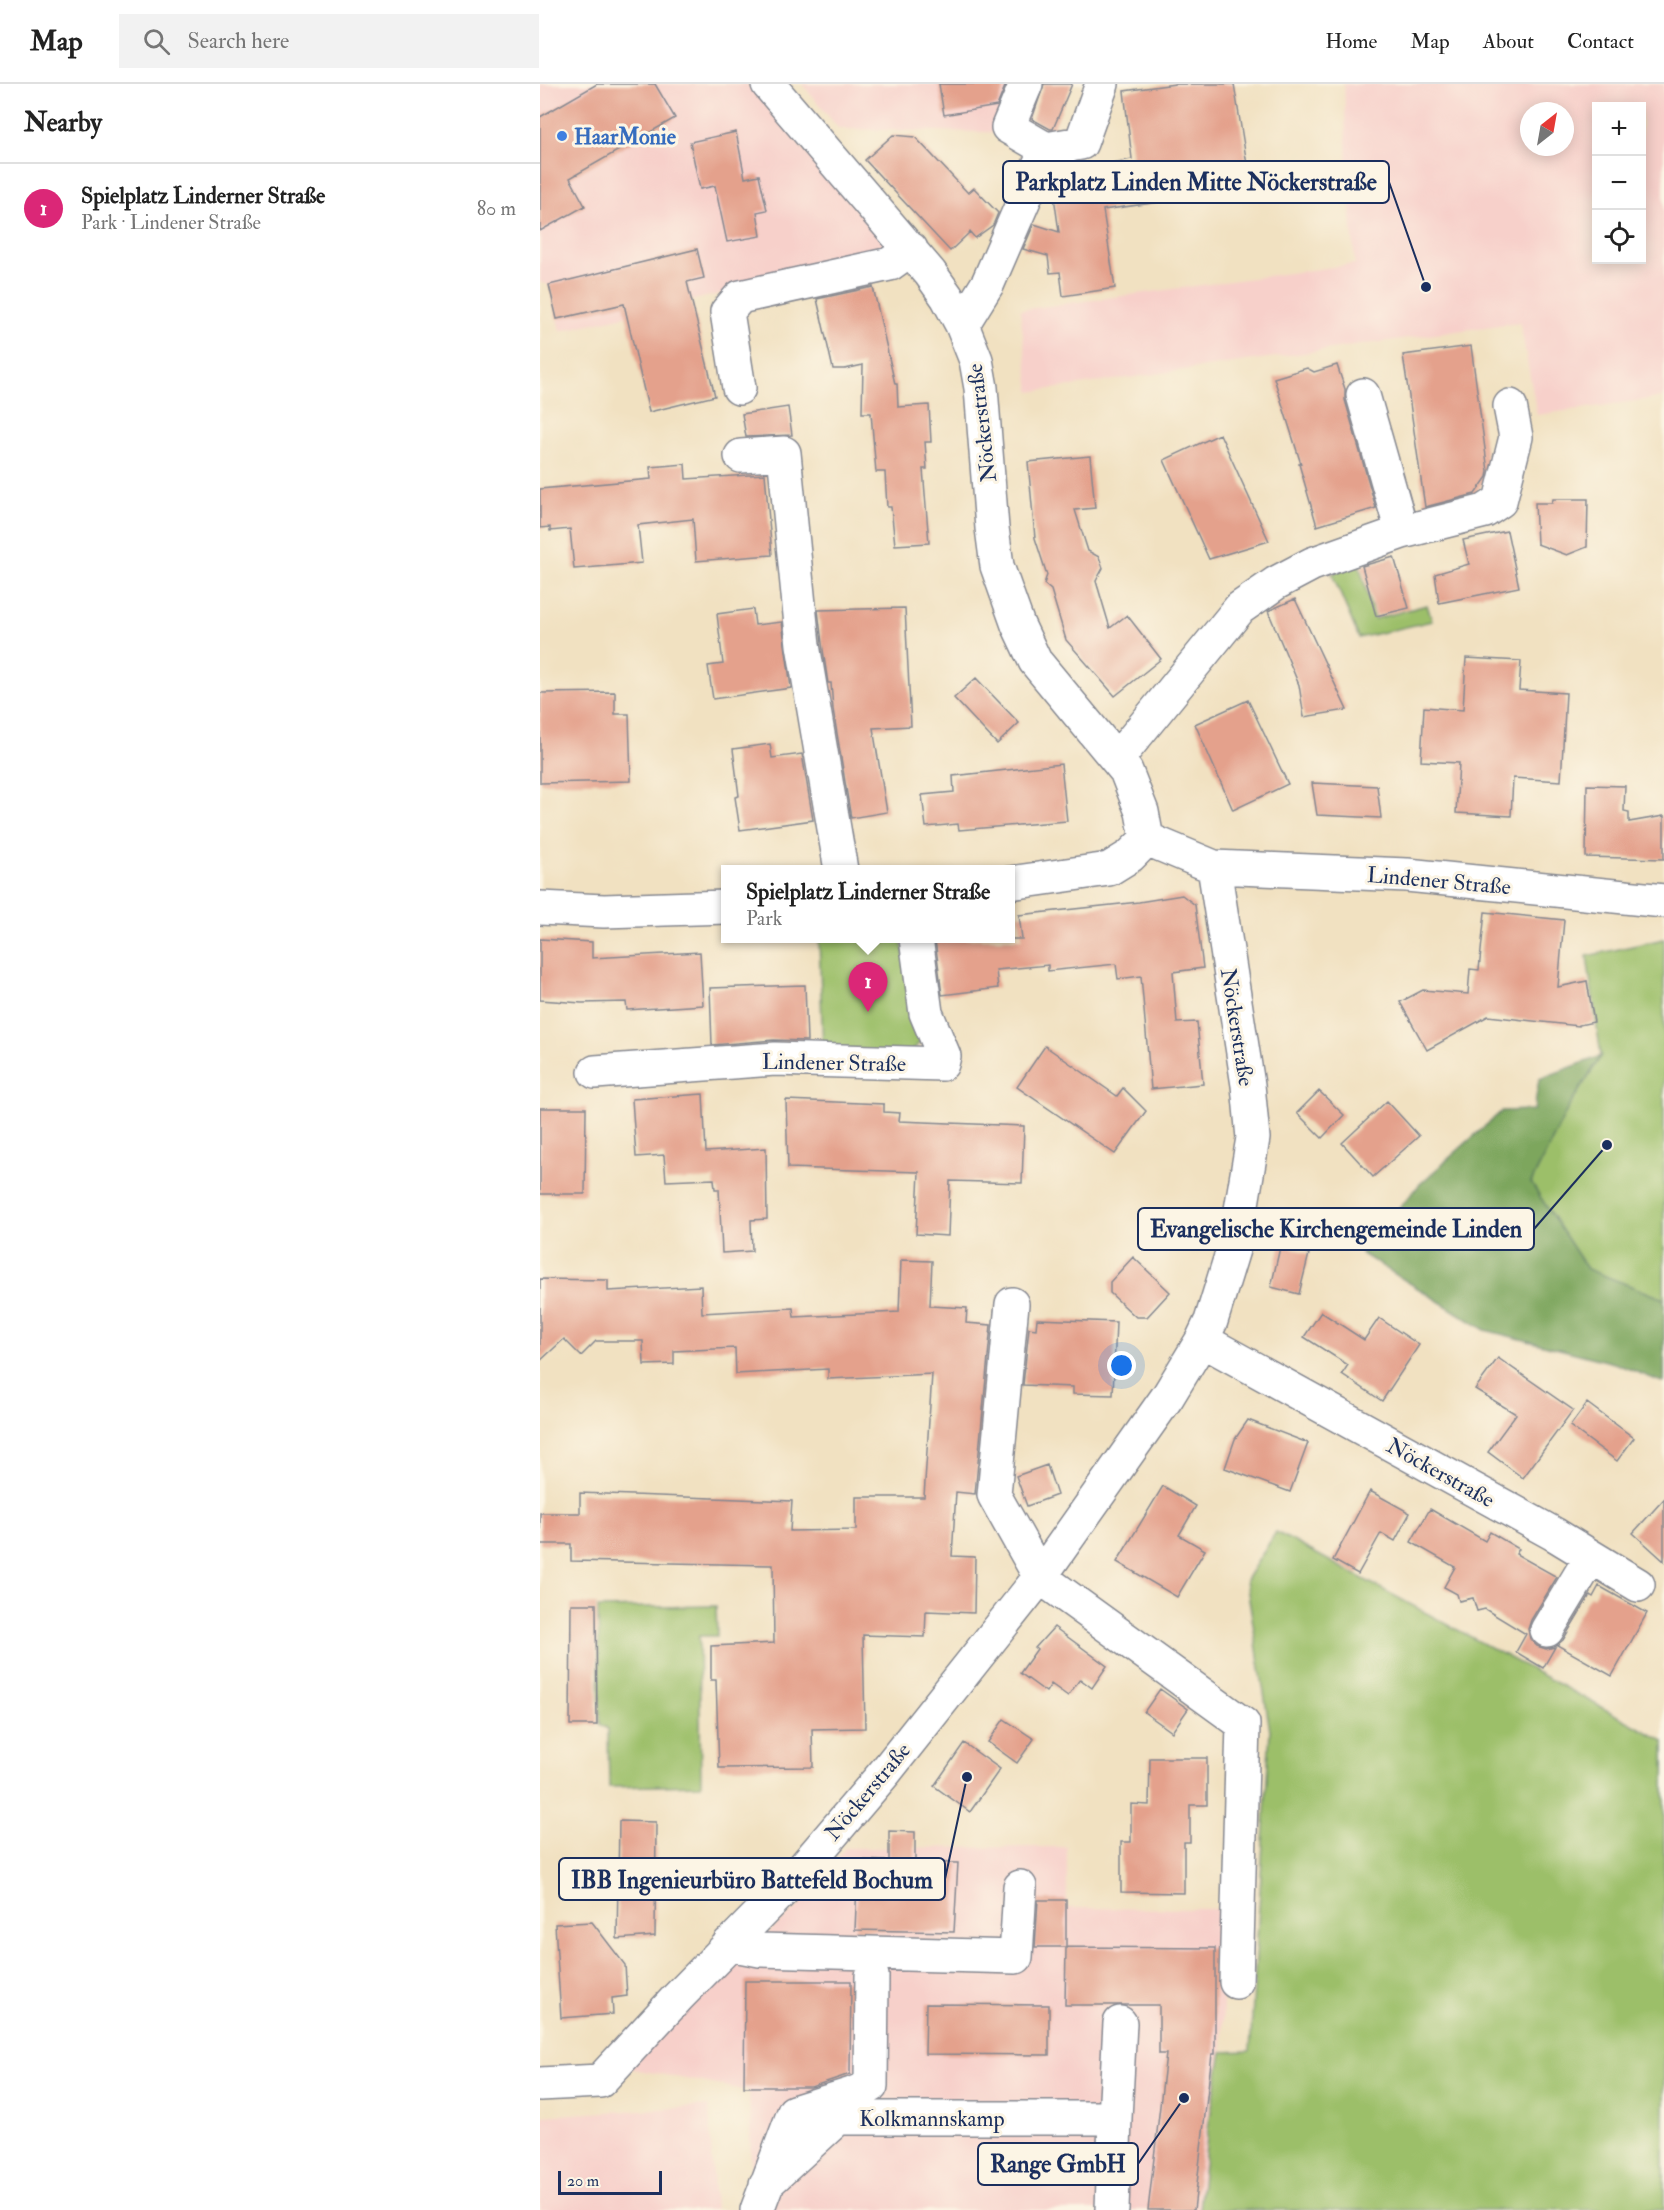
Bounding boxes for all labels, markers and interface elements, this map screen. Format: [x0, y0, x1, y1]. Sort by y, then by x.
search box [119, 14, 539, 68]
text: Map [30, 24, 83, 59]
icon: search [140, 25, 173, 58]
text: Search here [188, 27, 289, 55]
text: Home [1325, 28, 1377, 55]
text: Map [1410, 28, 1450, 55]
text: About [1483, 28, 1534, 55]
text: Contact [1567, 28, 1634, 55]
north arrow [1520, 102, 1574, 156]
map controls [1592, 102, 1646, 264]
button: + [1592, 102, 1646, 156]
text: Nearby [24, 107, 102, 139]
place label: HaarMonie [574, 123, 677, 151]
marker: HaarMonie [555, 129, 569, 143]
button: − [1592, 156, 1646, 210]
callout: Parkplatz Linden Mitte Nöckerstraße [1003, 161, 1389, 203]
text: Parkplatz Linden Mitte Nöckerstraße [1015, 167, 1377, 198]
text: Spielplatz Linderner Straße [81, 182, 325, 210]
text: 1 [40, 196, 47, 221]
text: 80 m [477, 196, 516, 221]
text: Park · Lindener Straße [81, 210, 261, 235]
button: locate [1592, 210, 1646, 264]
street label: Nöckerstraße [961, 362, 1003, 484]
street label: Lindener Straße [1366, 861, 1512, 901]
popup [721, 865, 1015, 943]
text: Spielplatz Linderner Straße [746, 878, 990, 906]
text: Park [746, 906, 782, 931]
pin: 1 [848, 962, 888, 1012]
street label: Nöckerstraße [1214, 966, 1260, 1088]
street label: Lindener Straße [762, 1048, 906, 1078]
callout: Evangelische Kirchengemeinde Linden [1138, 1208, 1534, 1250]
text: Evangelische Kirchengemeinde Linden [1150, 1214, 1523, 1245]
your location [1107, 1351, 1136, 1380]
street label: Nöckerstraße [1382, 1432, 1499, 1514]
street label: Nöckerstraße [819, 1737, 917, 1846]
callout: IBB Ingenieurbüro Battefeld Bochum [559, 1858, 945, 1900]
text: IBB Ingenieurbüro Battefeld Bochum [571, 1865, 933, 1896]
street label: Kolkmannskamp [859, 2105, 1005, 2134]
callout: Range GmbH [978, 2143, 1138, 2185]
text: Range GmbH [990, 2149, 1126, 2180]
scale bar [558, 2168, 662, 2196]
text: 20 m [567, 2171, 599, 2191]

